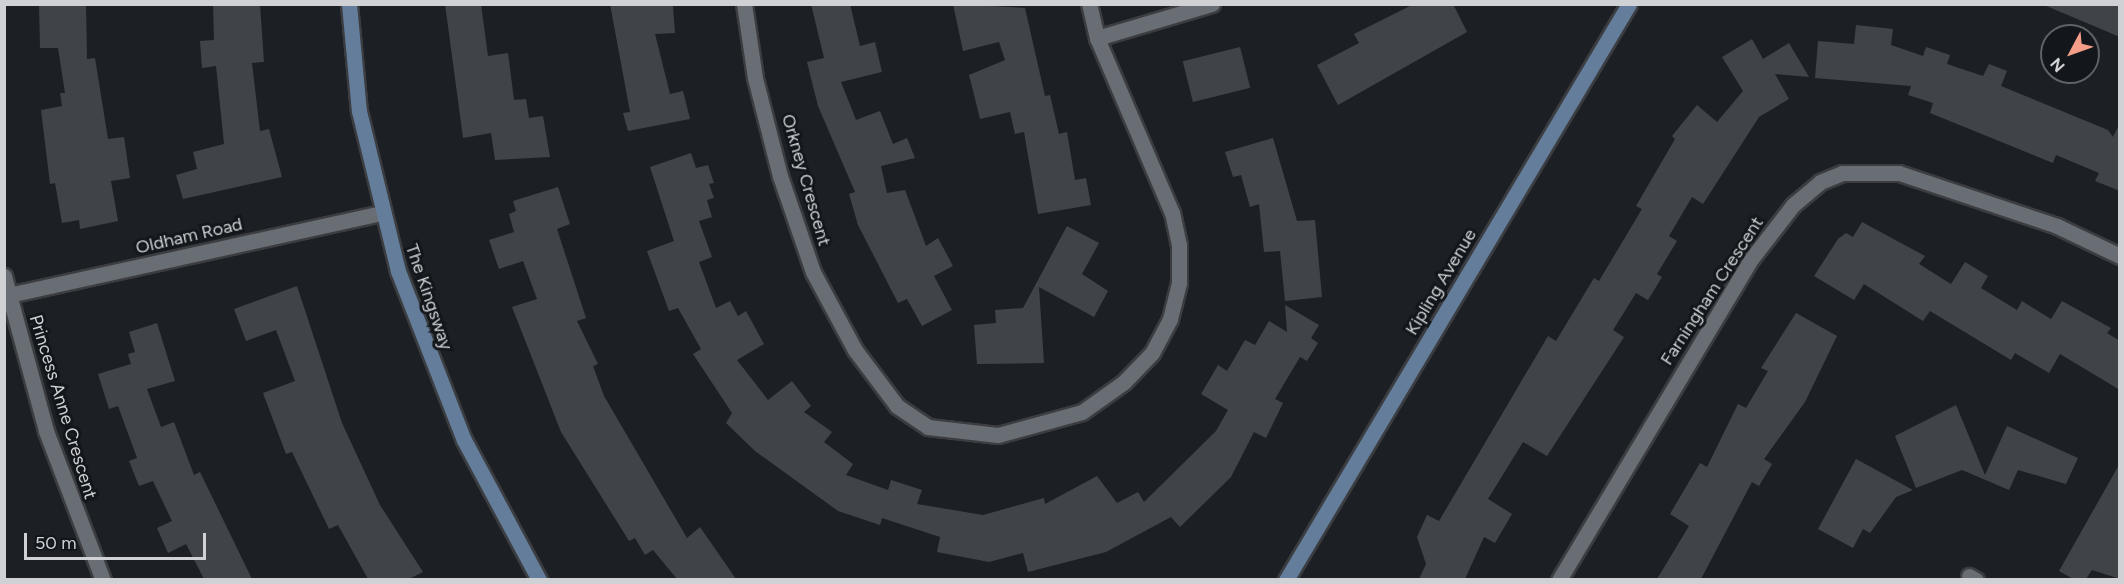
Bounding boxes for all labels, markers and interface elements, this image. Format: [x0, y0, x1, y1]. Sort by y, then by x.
north arrow [2040, 24, 2100, 84]
text: N [2046, 54, 2069, 76]
street label: Orkney Crescent [777, 112, 835, 248]
street label: Oldham Road [134, 213, 244, 259]
street label: Farningham Crescent [1656, 213, 1768, 369]
street label: Kipling Avenue [1401, 225, 1481, 339]
street label: The Kingsway [401, 241, 457, 353]
street label: Princess Anne Crescent [25, 312, 101, 502]
scale bar [27, 521, 208, 559]
text: 50 m [35, 532, 77, 554]

